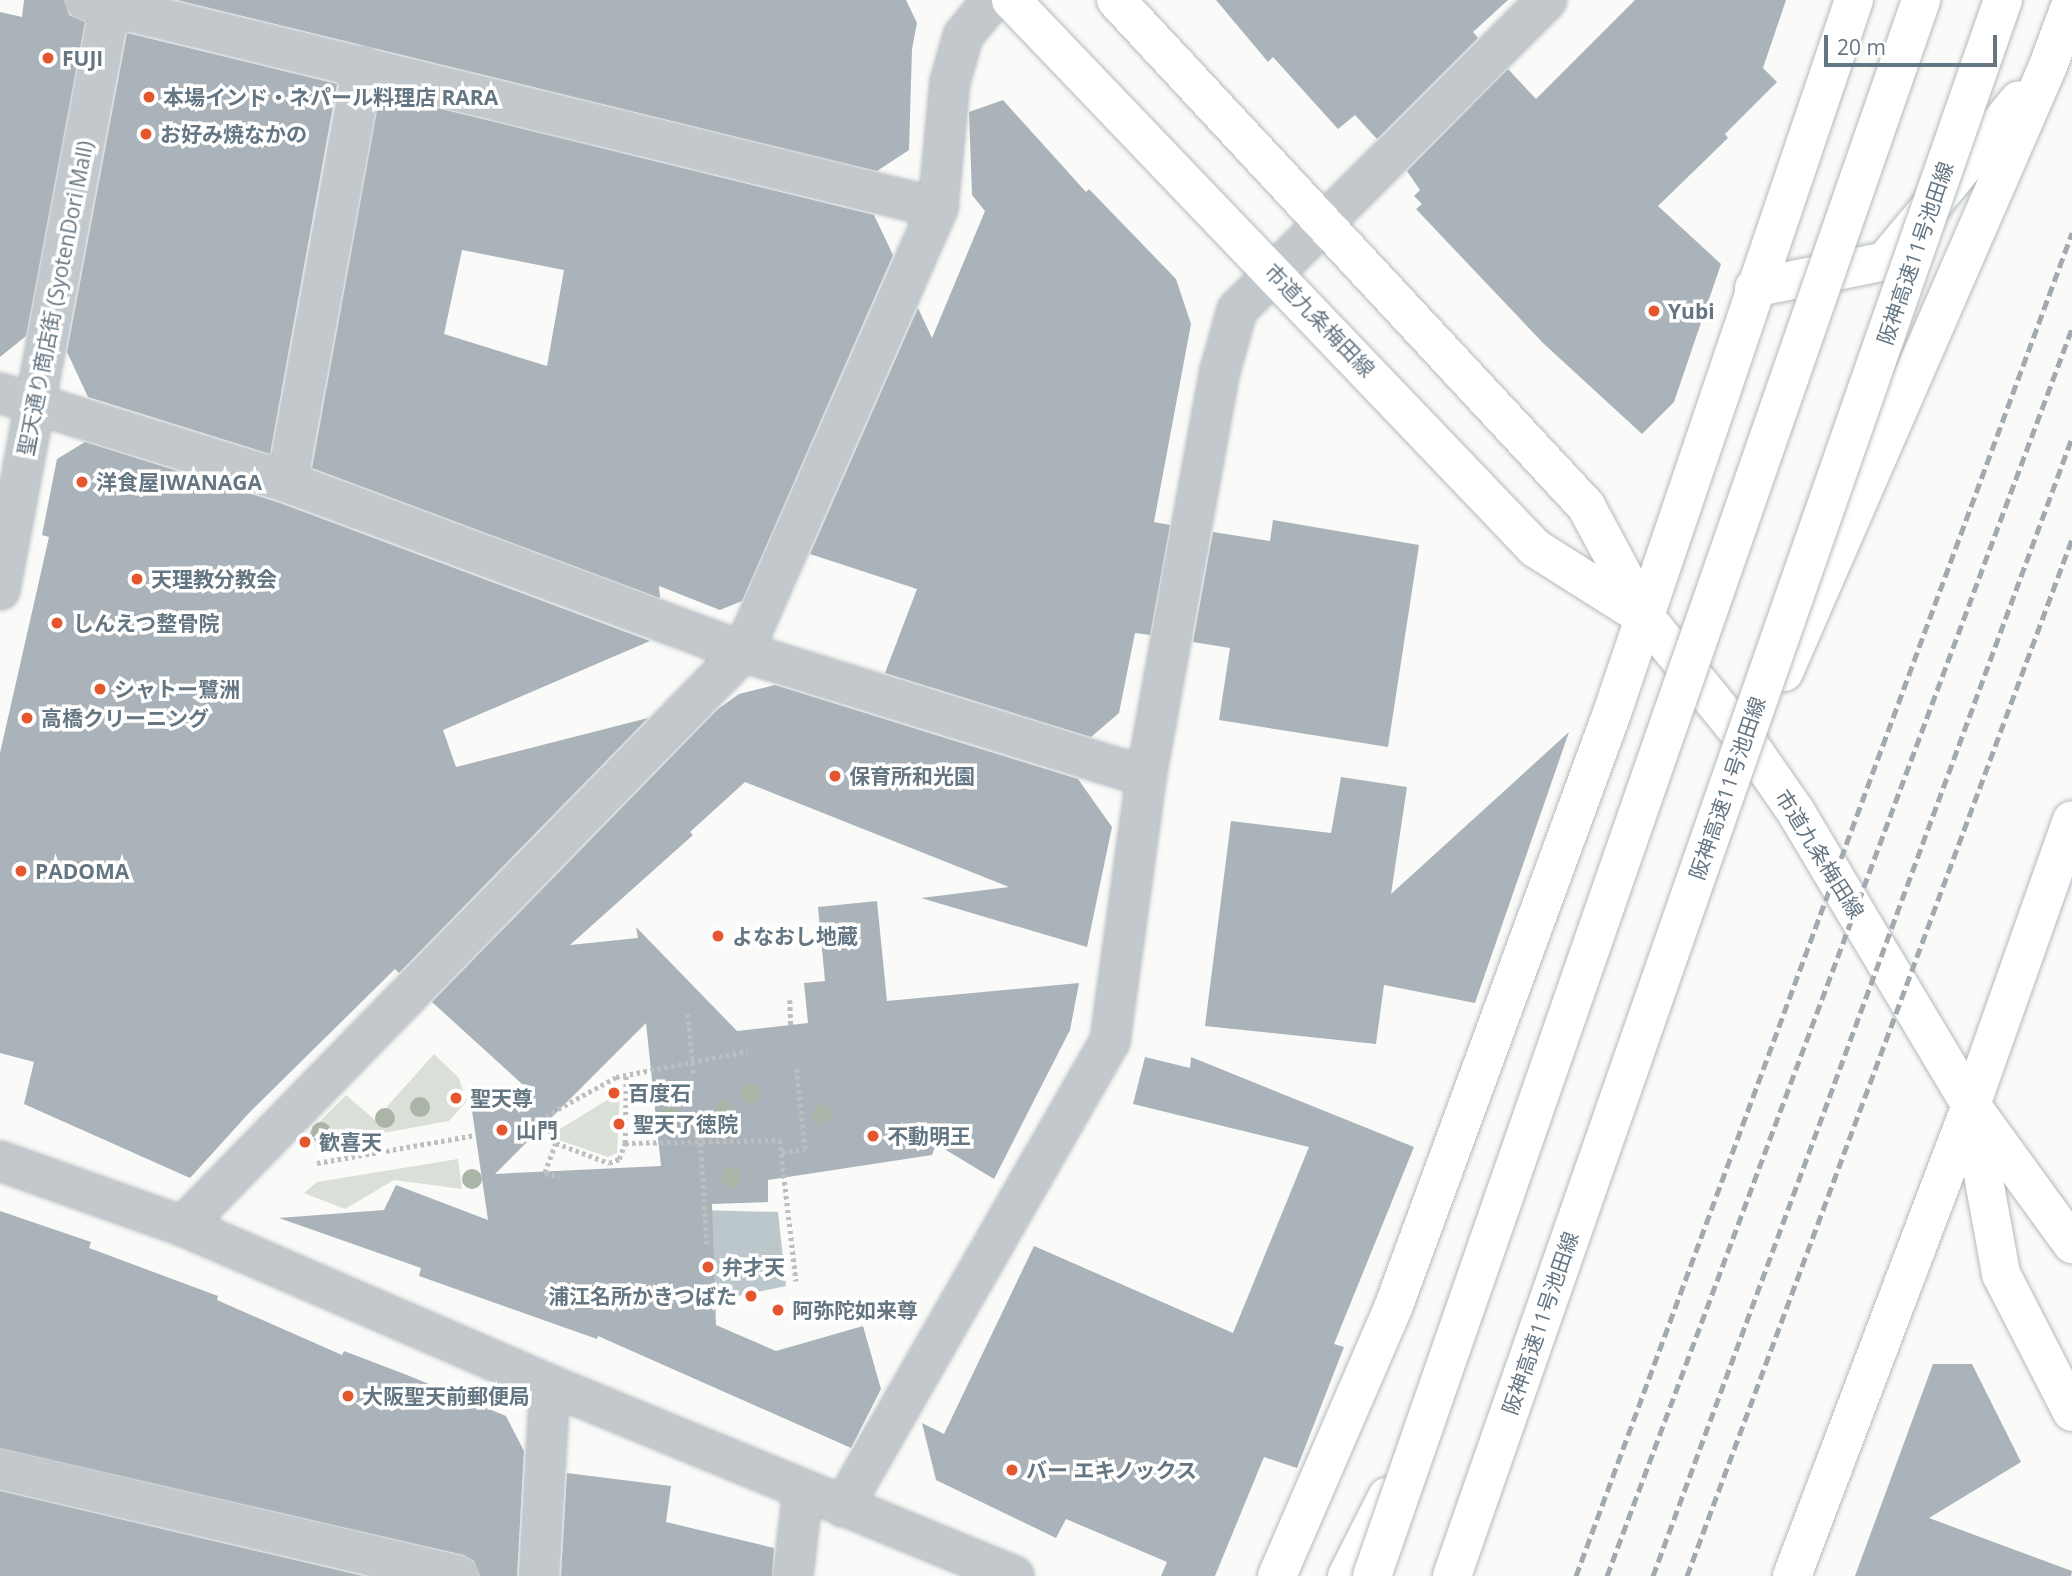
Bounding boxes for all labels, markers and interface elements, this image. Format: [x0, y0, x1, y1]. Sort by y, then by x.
scale bar [1827, 21, 2000, 65]
text: 20 m [1837, 33, 1886, 61]
place label: FUJI [62, 45, 103, 71]
marker: FUJI [40, 50, 56, 66]
place label: 本場インド・ネパール料理店 RARA [163, 84, 498, 110]
marker: 本場インド・ネパール料理店 RARA [141, 89, 157, 105]
place label: お好み焼なかの [160, 121, 307, 147]
marker: お好み焼なかの [138, 126, 154, 142]
street label: 聖天通り商店街 (SyotenDori Mall) [12, 139, 98, 457]
street label: 阪神高速11号池田線 [1872, 158, 1958, 348]
street label: 市道九条梅田線 [1260, 258, 1380, 382]
place label: Yubi [1668, 298, 1715, 324]
marker: Yubi [1646, 303, 1662, 319]
place label: 洋食屋IWANAGA [96, 469, 262, 495]
marker: 洋食屋IWANAGA [74, 474, 90, 490]
place label: 天理教分教会 [151, 566, 277, 592]
marker: 天理教分教会 [129, 571, 145, 587]
place label: しんえつ整骨院 [73, 610, 220, 636]
marker: しんえつ整骨院 [47, 613, 67, 633]
place label: シャトー鷺洲 [114, 676, 240, 702]
marker: シャトー鷺洲 [92, 681, 108, 697]
street label: 阪神高速11号池田線 [1684, 693, 1770, 883]
place label: 高橋クリーニング [41, 705, 209, 731]
marker: 高橋クリーニング [19, 710, 35, 726]
place label: 保育所和光園 [849, 763, 975, 789]
marker: 保育所和光園 [827, 768, 843, 784]
street label: 市道九条梅田線 [1770, 785, 1870, 923]
place label: PADOMA [35, 858, 129, 884]
marker: PADOMA [13, 863, 29, 879]
place label: よなおし地蔵 [732, 923, 858, 949]
marker: よなおし地蔵 [710, 928, 726, 944]
place label: 百度石 [628, 1080, 691, 1106]
place label: 聖天尊 [470, 1085, 533, 1111]
marker: 百度石 [606, 1085, 622, 1101]
marker: 聖天尊 [448, 1090, 464, 1106]
place label: 聖天了徳院 [633, 1111, 738, 1137]
marker: 聖天了徳院 [611, 1116, 627, 1132]
place label: 山門 [516, 1117, 558, 1143]
marker: 山門 [494, 1122, 510, 1138]
place label: 不動明王 [887, 1123, 971, 1149]
marker: 不動明王 [865, 1128, 881, 1144]
place label: 歓喜天 [319, 1129, 382, 1155]
marker: 歓喜天 [297, 1134, 313, 1150]
street label: 阪神高速11号池田線 [1497, 1228, 1583, 1418]
place label: 弁才天 [722, 1254, 785, 1280]
marker: 弁才天 [700, 1259, 716, 1275]
place label: 浦江名所かきつばた [548, 1283, 737, 1309]
marker: 浦江名所かきつばた [743, 1288, 759, 1304]
place label: 阿弥陀如来尊 [792, 1297, 918, 1323]
marker: 阿弥陀如来尊 [770, 1302, 786, 1318]
place label: 大阪聖天前郵便局 [362, 1383, 530, 1409]
marker: 大阪聖天前郵便局 [340, 1388, 356, 1404]
place label: バー エキノックス [1026, 1457, 1199, 1483]
marker: バー エキノックス [1004, 1462, 1020, 1478]

